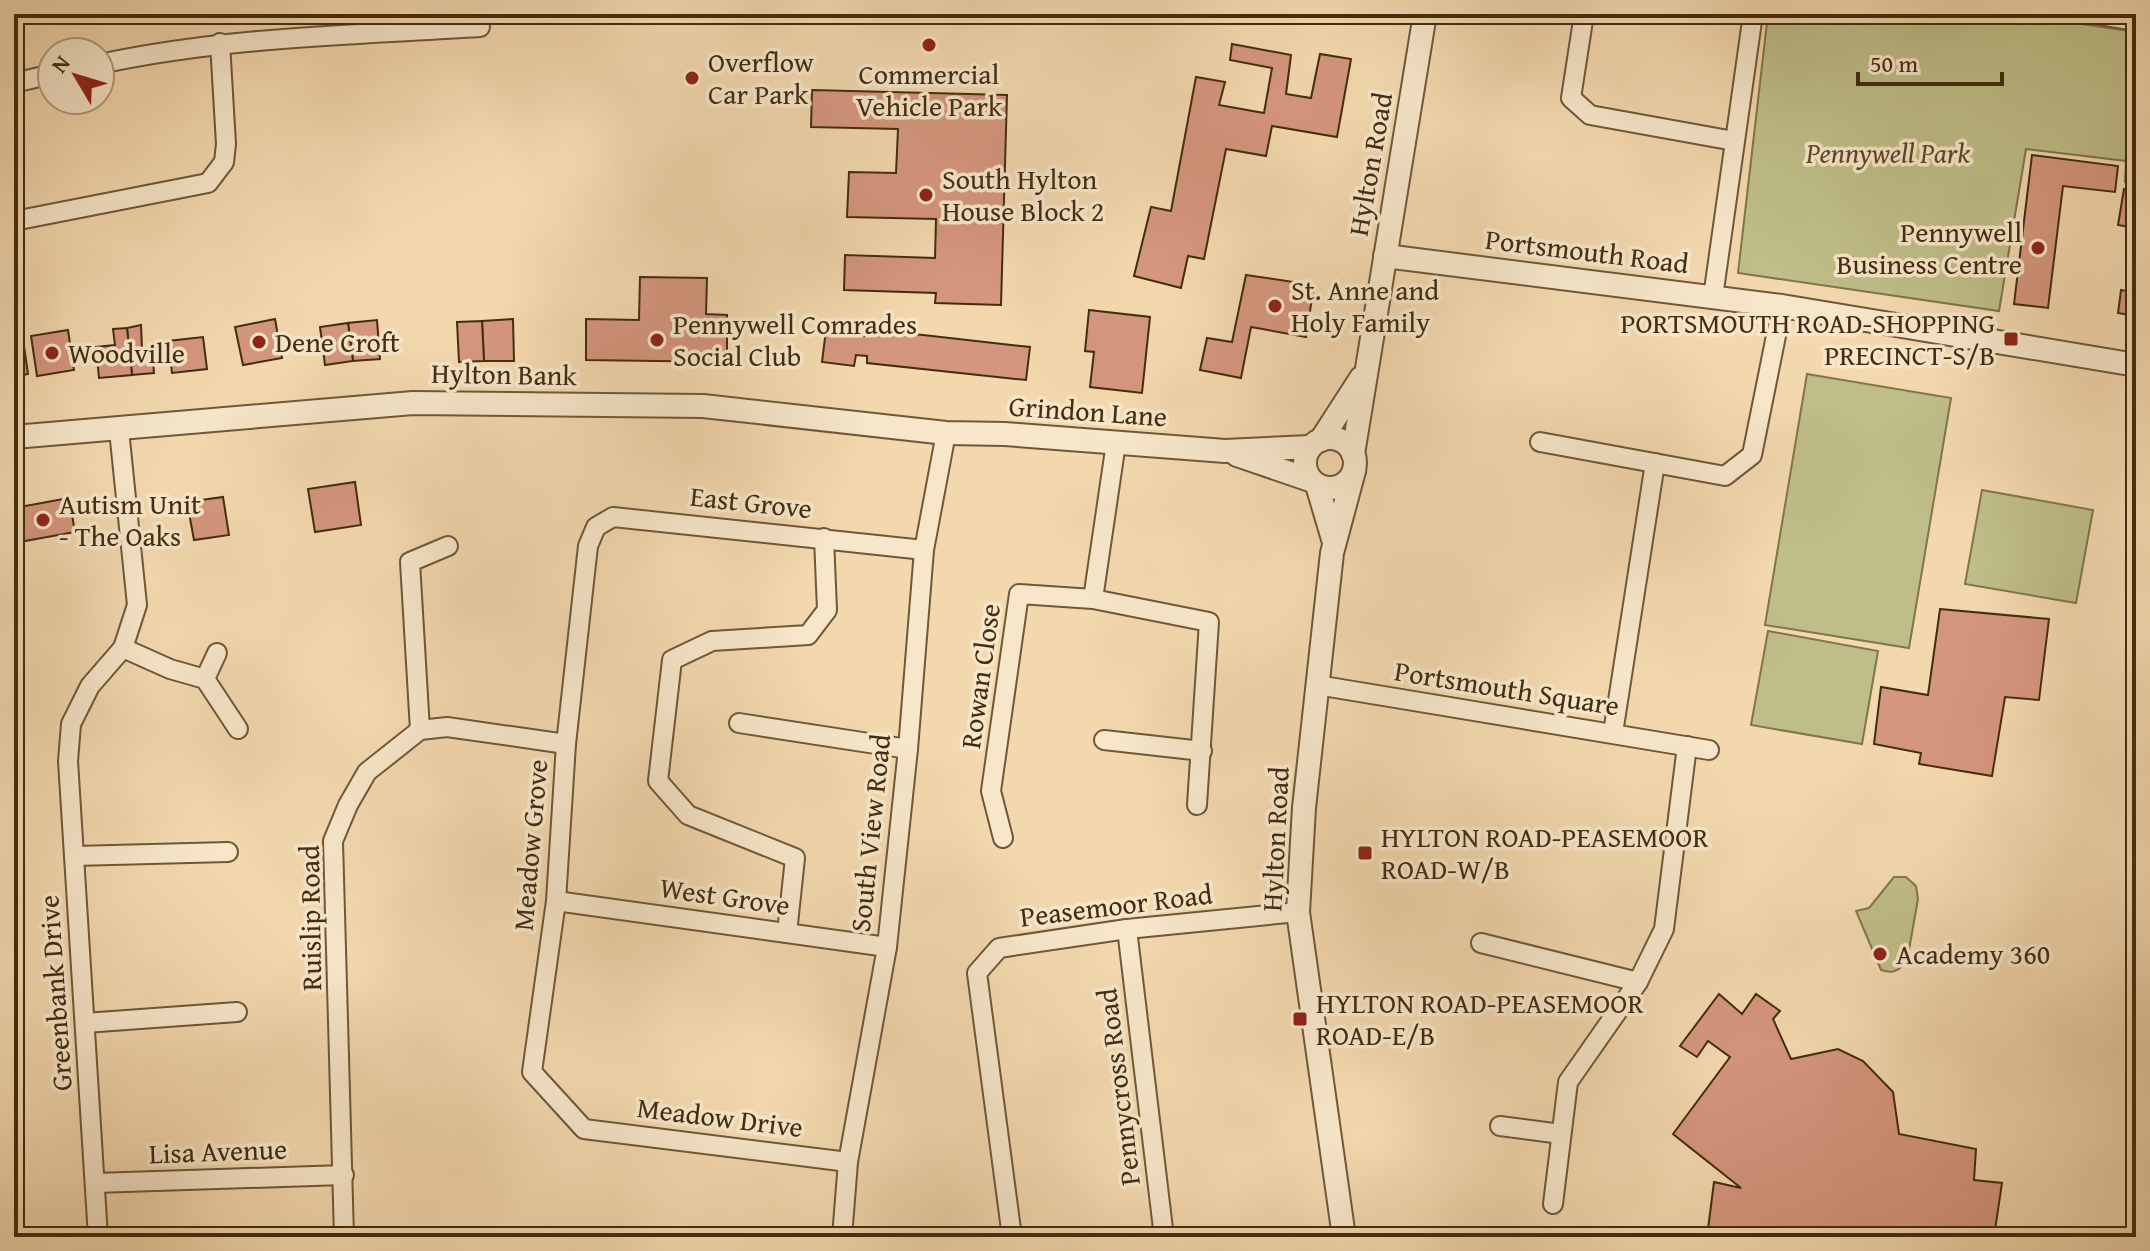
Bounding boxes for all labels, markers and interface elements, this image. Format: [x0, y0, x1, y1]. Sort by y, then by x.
north arrow [36, 36, 116, 116]
marker: Commercial Vehicle Park [920, 36, 938, 54]
scale bar [1858, 36, 2002, 86]
place label: Overflow Car Park [708, 41, 814, 114]
text: 50 m [1870, 46, 1918, 81]
text: N [43, 48, 78, 79]
place label: Commercial Vehicle Park [856, 53, 1003, 126]
marker: Overflow Car Park [683, 69, 701, 87]
street label: Hylton Road [1337, 89, 1402, 239]
park label: Pennywell Park [1805, 132, 1970, 173]
place label: South Hylton House Block 2 [942, 158, 1104, 231]
marker: South Hylton House Block 2 [917, 186, 935, 204]
place label: Pennywell Business Centre [1837, 211, 2022, 284]
street label: Portsmouth Road [1483, 218, 1691, 283]
marker: Pennywell Business Centre [2029, 239, 2047, 257]
place label: St. Anne and Holy Family [1291, 269, 1439, 342]
marker: St. Anne and Holy Family [1266, 297, 1284, 315]
place label: PORTSMOUTH ROAD-SHOPPING PRECINCT-S/B [1620, 302, 1995, 375]
place label: Pennywell Comrades Social Club [673, 303, 917, 376]
place label: Dene Croft [275, 321, 400, 362]
marker: PORTSMOUTH ROAD-SHOPPING PRECINCT-S/B [2002, 330, 2020, 348]
marker: Pennywell Comrades Social Club [648, 331, 666, 349]
place label: Woodville [68, 332, 185, 373]
marker: Dene Croft [250, 333, 268, 351]
marker: Woodville [43, 344, 61, 362]
street label: Hylton Bank [431, 352, 578, 395]
street label: Grindon Lane [1008, 385, 1169, 436]
street label: East Grove [688, 475, 814, 528]
place label: Autism Unit - The Oaks [59, 483, 201, 556]
marker: Autism Unit - The Oaks [34, 511, 52, 529]
street label: Rowan Close [949, 601, 1010, 751]
street label: Portsmouth Square [1392, 650, 1622, 726]
street label: South View Road [839, 732, 900, 934]
street label: Meadow Grove [502, 758, 557, 932]
street label: Hylton Road [1250, 765, 1299, 912]
place label: HYLTON ROAD-PEASEMOOR ROAD-W/B [1381, 816, 1709, 889]
marker: HYLTON ROAD-PEASEMOOR ROAD-W/B [1356, 844, 1374, 862]
street label: Ruislip Road [288, 845, 331, 991]
street label: West Grove [657, 866, 793, 925]
street label: Peasemoor Road [1017, 872, 1214, 937]
street label: Greenbank Drive [27, 894, 82, 1092]
place label: Academy 360 [1896, 933, 2050, 974]
marker: Academy 360 [1871, 945, 1889, 963]
place label: HYLTON ROAD-PEASEMOOR ROAD-E/B [1316, 982, 1644, 1055]
street label: Pennycross Road [1085, 986, 1150, 1188]
marker: HYLTON ROAD-PEASEMOOR ROAD-E/B [1291, 1010, 1309, 1028]
street label: Meadow Drive [635, 1086, 805, 1147]
street label: Lisa Avenue [148, 1128, 288, 1173]

